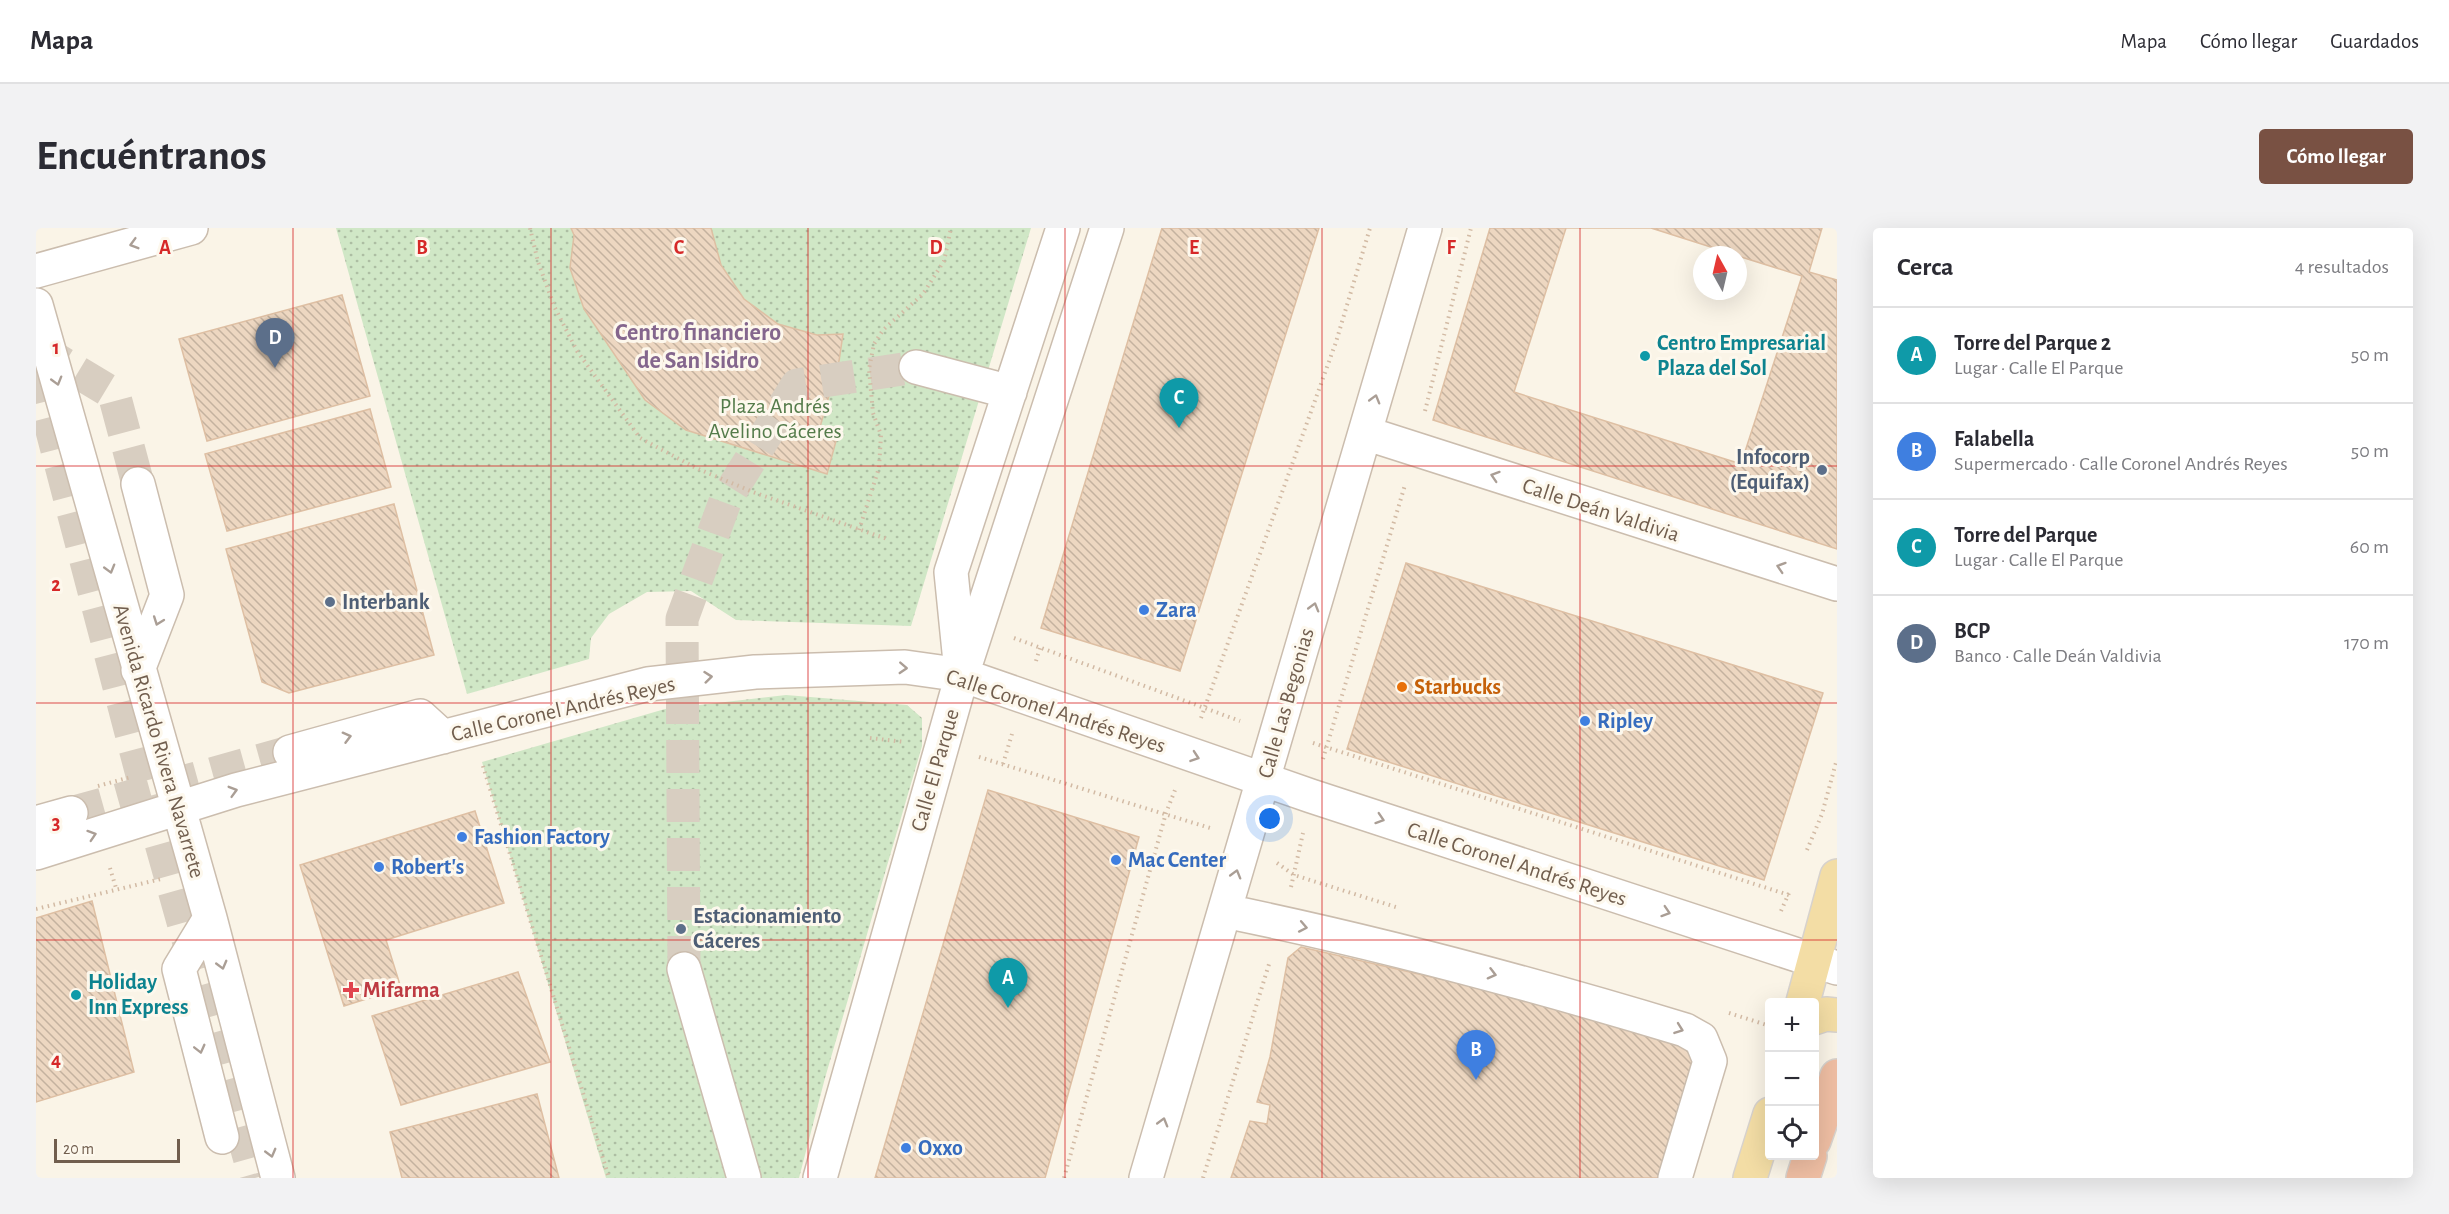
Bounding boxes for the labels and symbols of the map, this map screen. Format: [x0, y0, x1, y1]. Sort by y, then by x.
one-way arrow [129, 237, 140, 249]
text: A [159, 238, 171, 258]
text: B [416, 238, 428, 258]
text: C [674, 238, 685, 258]
text: D [929, 238, 943, 258]
text: E [1189, 238, 1199, 258]
text: F [1446, 238, 1456, 258]
north arrow [1693, 246, 1747, 300]
pin: D [256, 318, 294, 368]
district label: Centro financiero de San Isidro [615, 321, 781, 373]
place label: Centro Empresarial Plaza del Sol [1657, 332, 1826, 379]
text: 1 [52, 338, 60, 358]
marker: Centro Empresarial Plaza del Sol [1638, 349, 1652, 363]
one-way arrow [50, 376, 63, 386]
pin: C [1160, 378, 1198, 428]
one-way arrow [1368, 394, 1380, 405]
park label: Plaza Andrés Avelino Cáceres [708, 395, 842, 442]
place label: Infocorp (Equifax) [1730, 446, 1810, 493]
marker: Infocorp (Equifax) [1815, 463, 1829, 477]
one-way arrow [1490, 471, 1501, 483]
street label: Calle Deán Valdivia [1520, 474, 1682, 546]
one-way arrow [1776, 562, 1787, 574]
one-way arrow [103, 563, 115, 574]
text: 2 [51, 575, 61, 595]
place label: Interbank [342, 591, 430, 613]
marker: Interbank [323, 595, 337, 609]
place label: Zara [1156, 599, 1197, 621]
street label: Avenida Ricardo Rivera Navarrete [109, 602, 209, 880]
one-way arrow [1307, 602, 1319, 612]
marker: Zara [1137, 603, 1151, 617]
one-way arrow [152, 616, 165, 626]
street label: Calle Las Begonias [1254, 625, 1318, 781]
one-way arrow [898, 661, 907, 674]
street label: Calle Coronel Andrés Reyes [944, 665, 1168, 757]
one-way arrow [703, 671, 713, 684]
street label: Calle Coronel Andrés Reyes [449, 673, 677, 745]
place label: Starbucks [1414, 676, 1501, 698]
marker: Starbucks [1395, 680, 1409, 694]
street label: Calle El Parque [907, 706, 963, 834]
place label: Ripley [1597, 710, 1653, 733]
marker: Ripley [1578, 714, 1592, 728]
one-way arrow [341, 732, 351, 744]
one-way arrow [1189, 750, 1200, 762]
one-way arrow [227, 786, 238, 798]
your location [1255, 804, 1284, 833]
one-way arrow [1374, 812, 1385, 824]
text: 3 [52, 813, 60, 833]
street label: Calle Coronel Andrés Reyes [1405, 818, 1629, 910]
place label: Fashion Factory [474, 826, 610, 849]
one-way arrow [86, 830, 97, 842]
marker: Fashion Factory [455, 830, 469, 844]
place label: Mac Center [1128, 849, 1226, 871]
marker: Mac Center [1109, 853, 1123, 867]
place label: Robert's [391, 856, 464, 878]
marker: Robert's [372, 860, 386, 874]
one-way arrow [1229, 869, 1241, 880]
place label: Estacionamiento Cáceres [693, 905, 842, 952]
one-way arrow [1660, 905, 1671, 917]
one-way arrow [1298, 920, 1308, 933]
marker: Estacionamiento Cáceres [674, 922, 688, 936]
pin: A [988, 958, 1028, 1008]
one-way arrow [215, 959, 227, 970]
one-way arrow [1486, 967, 1497, 979]
place label: Holiday Inn Express [88, 971, 188, 1018]
place label: Mifarma [363, 979, 440, 1001]
marker: Mifarma [344, 983, 358, 997]
marker: Holiday Inn Express [69, 988, 83, 1002]
one-way arrow [1673, 1021, 1684, 1034]
pin: B [1456, 1030, 1496, 1080]
one-way arrow [192, 1044, 205, 1054]
text: 4 [51, 1050, 61, 1070]
one-way arrow [1156, 1117, 1168, 1128]
scale bar [54, 1136, 180, 1164]
place label: Oxxo [918, 1137, 963, 1159]
marker: Oxxo [899, 1141, 913, 1155]
one-way arrow [264, 1148, 277, 1158]

